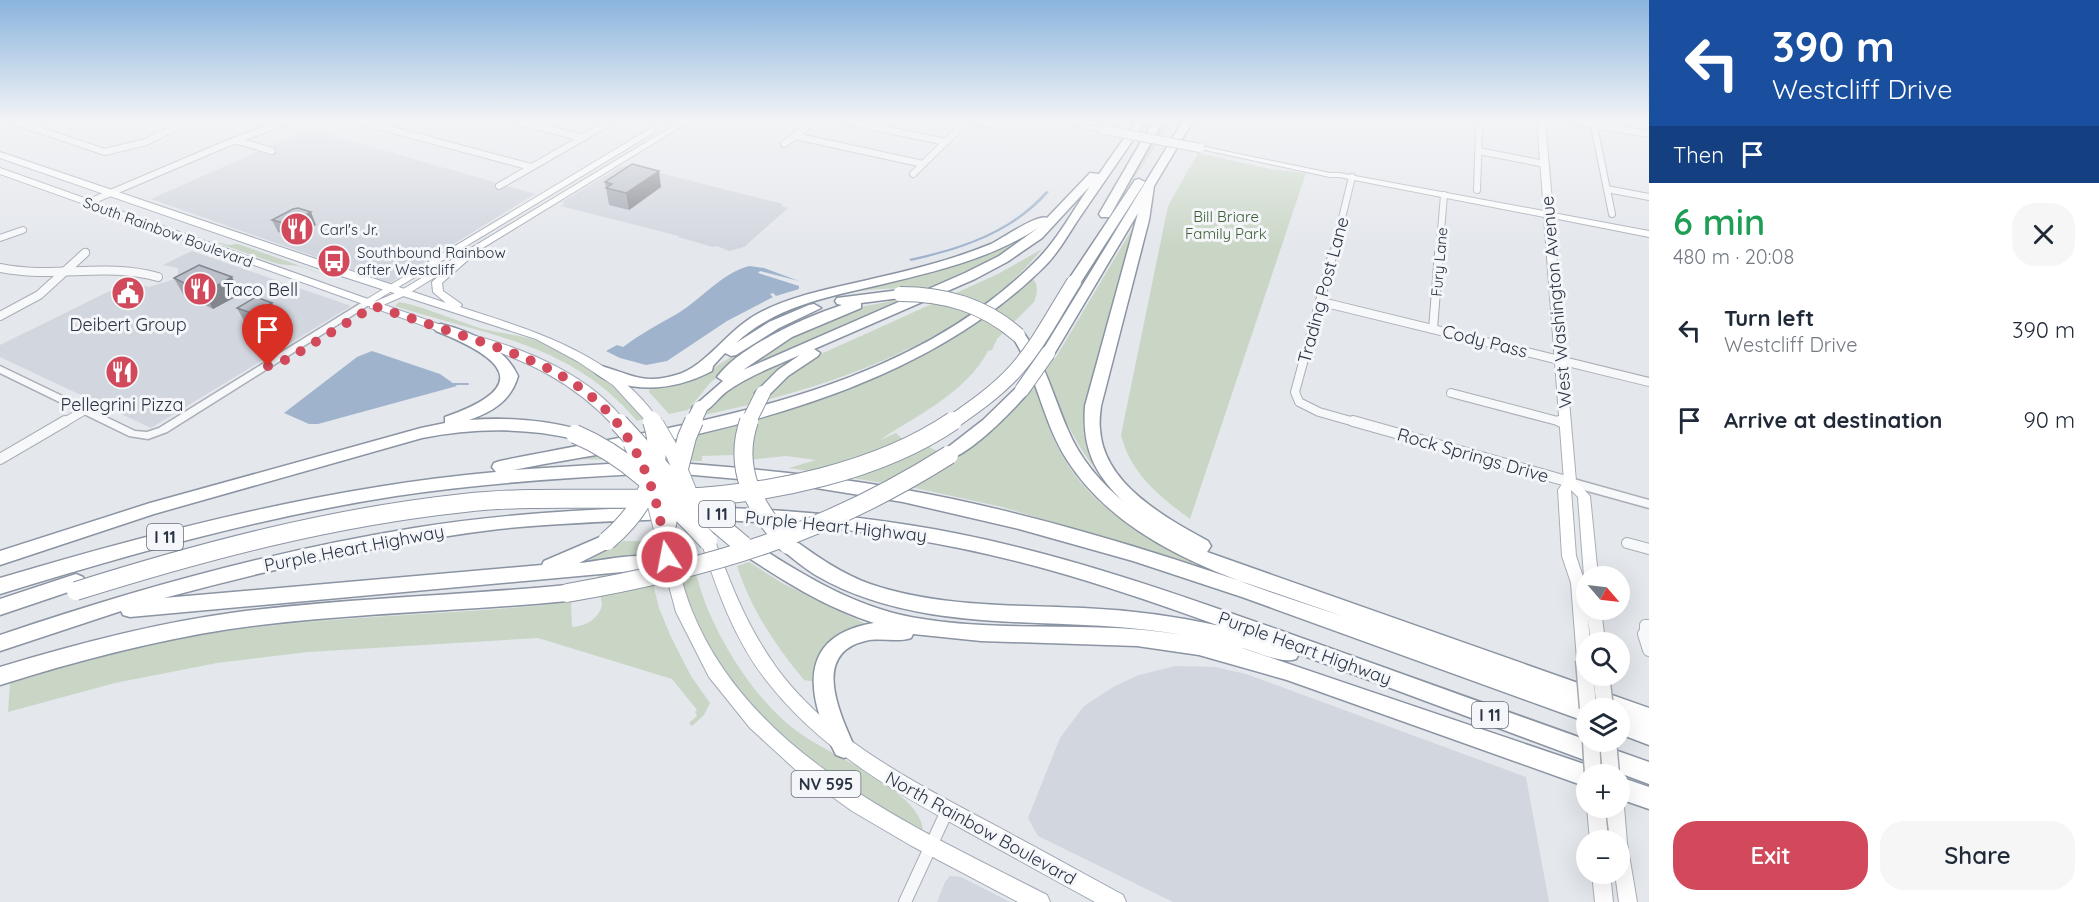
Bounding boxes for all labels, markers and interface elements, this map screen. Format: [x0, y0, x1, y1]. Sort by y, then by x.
text: 390 m [1772, 20, 1895, 73]
icon: left [1673, 24, 1751, 102]
text: Westcliff Drive [1772, 72, 1952, 106]
icon: arrive [1736, 138, 1769, 171]
text: Then [1673, 141, 1724, 169]
street label: South Rainbow Boulevard [81, 192, 255, 272]
street label: West Washington Avenue [1535, 195, 1577, 409]
text: 6 min [1673, 199, 1765, 244]
button: close [2012, 203, 2075, 266]
park label: Bill Briare Family Park [1185, 207, 1267, 243]
restaurant icon: Carl's Jr. [279, 211, 315, 247]
street label: Trading Post Lane [1292, 214, 1354, 366]
place label: Carl's Jr. [320, 220, 378, 239]
street label: Fury Lane [1427, 227, 1451, 297]
bus stop icon: Southbound Rainbow after Westcliff [316, 243, 352, 279]
place label: Southbound Rainbow after Westcliff [357, 243, 506, 279]
text: 480 m · 20:08 [1673, 244, 1794, 269]
restaurant icon: Taco Bell [182, 271, 218, 307]
public building icon: Deibert Group [110, 275, 146, 311]
place label: Taco Bell [223, 278, 298, 301]
pin [242, 304, 293, 366]
text: Turn left [1724, 304, 1814, 332]
place label: Deibert Group [69, 313, 187, 336]
icon: arrive [251, 313, 284, 346]
icon: left [1673, 314, 1706, 347]
text: 390 m [2012, 316, 2075, 344]
street label: Cody Pass [1440, 319, 1530, 363]
text: Westcliff Drive [1724, 332, 1858, 357]
restaurant icon: Pellegrini Pizza [104, 354, 140, 390]
place label: Pellegrini Pizza [61, 393, 183, 416]
icon: arrive [1673, 404, 1706, 437]
text: Arrive at destination [1724, 406, 1942, 434]
text: 90 m [2024, 406, 2075, 434]
street label: Rock Springs Drive [1395, 422, 1551, 488]
road number: I 11 [699, 501, 735, 527]
street label: Purple Heart Highway [744, 505, 928, 547]
street label: Purple Heart Highway [262, 519, 446, 577]
road number: I 11 [147, 524, 183, 550]
position arrow [635, 525, 699, 589]
north arrow [1576, 566, 1630, 620]
map controls [1576, 566, 1630, 884]
street label: Purple Heart Highway [1215, 606, 1395, 690]
button: search [1576, 632, 1630, 686]
button: layers [1576, 698, 1630, 752]
road number: I 11 [1472, 702, 1508, 728]
button: + [1576, 764, 1630, 818]
street label: North Rainbow Boulevard [882, 766, 1080, 890]
road number: NV 595 [792, 771, 860, 797]
button: Exit [1673, 821, 1868, 890]
button: Share [1880, 821, 2075, 890]
button: − [1576, 830, 1630, 884]

